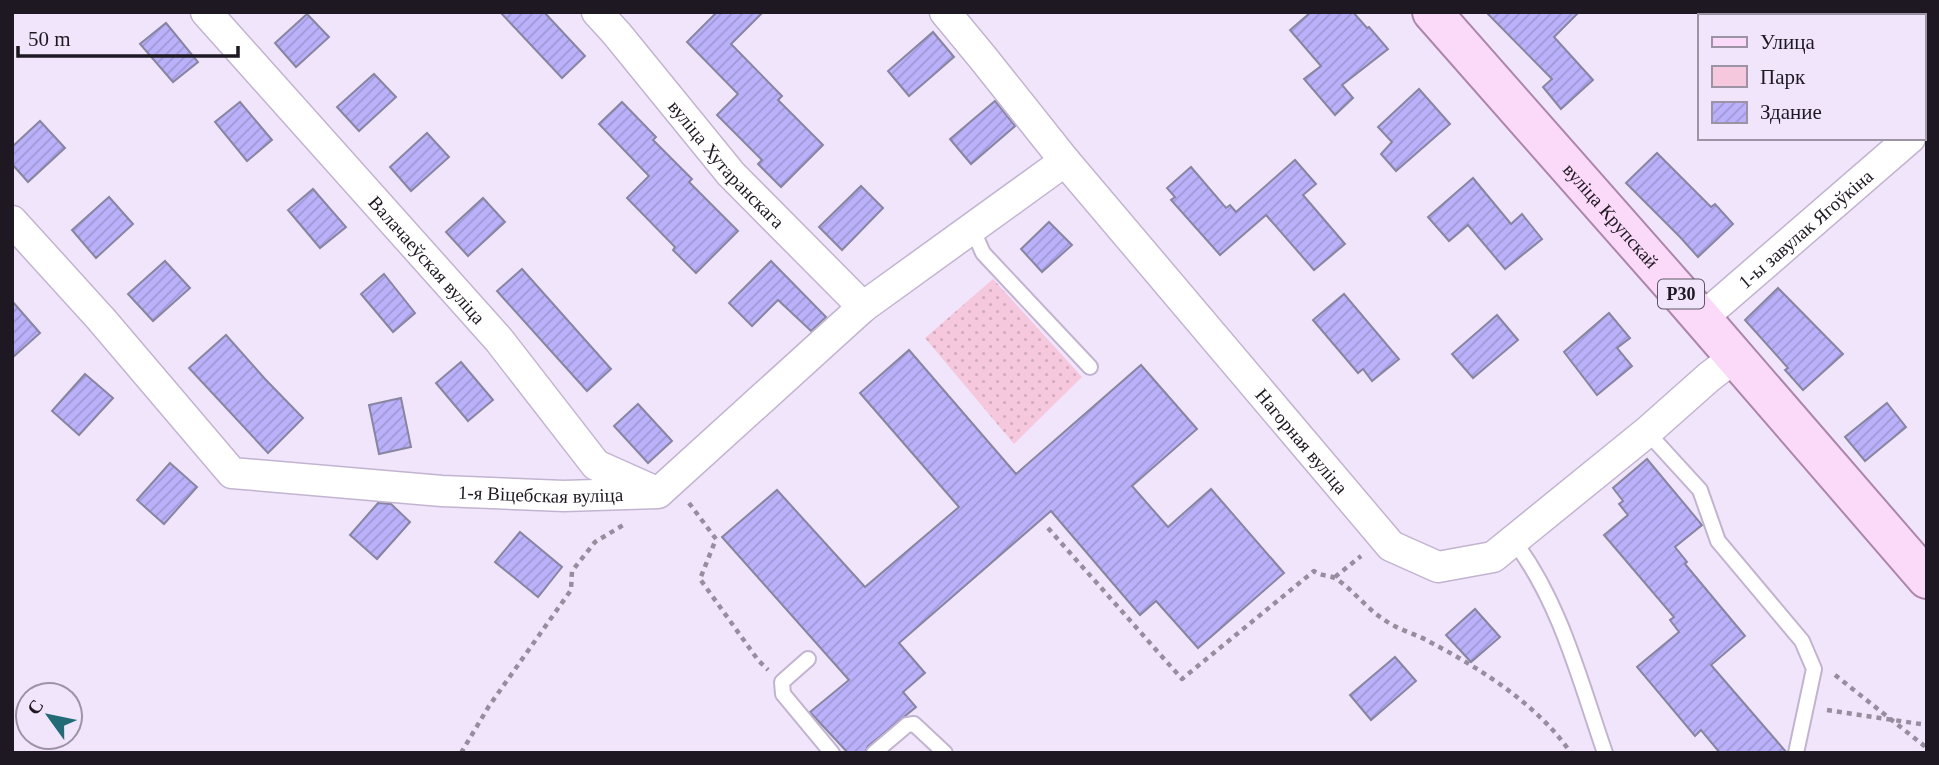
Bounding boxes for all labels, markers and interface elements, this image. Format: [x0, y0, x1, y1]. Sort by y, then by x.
scale bar [18, 14, 238, 58]
legend [1698, 14, 1925, 140]
text: 50 m [28, 27, 71, 51]
text: Улица [1760, 30, 1815, 54]
text: Парк [1760, 65, 1806, 89]
street label: вуліца Хутаранскага [664, 96, 789, 233]
text: Здание [1760, 100, 1822, 124]
street label: вуліца Крупскай [1559, 159, 1663, 272]
street label: 1-ы завулак Ягоўкіна [1734, 165, 1877, 293]
street label: Валачаеўская вуліца [364, 192, 490, 329]
road number: Р30 [1658, 280, 1704, 308]
street label: Нагорная вуліца [1251, 384, 1352, 498]
street label: 1-я Віцебская вуліца [458, 482, 624, 507]
north arrow [14, 681, 84, 751]
text: С [23, 696, 48, 718]

